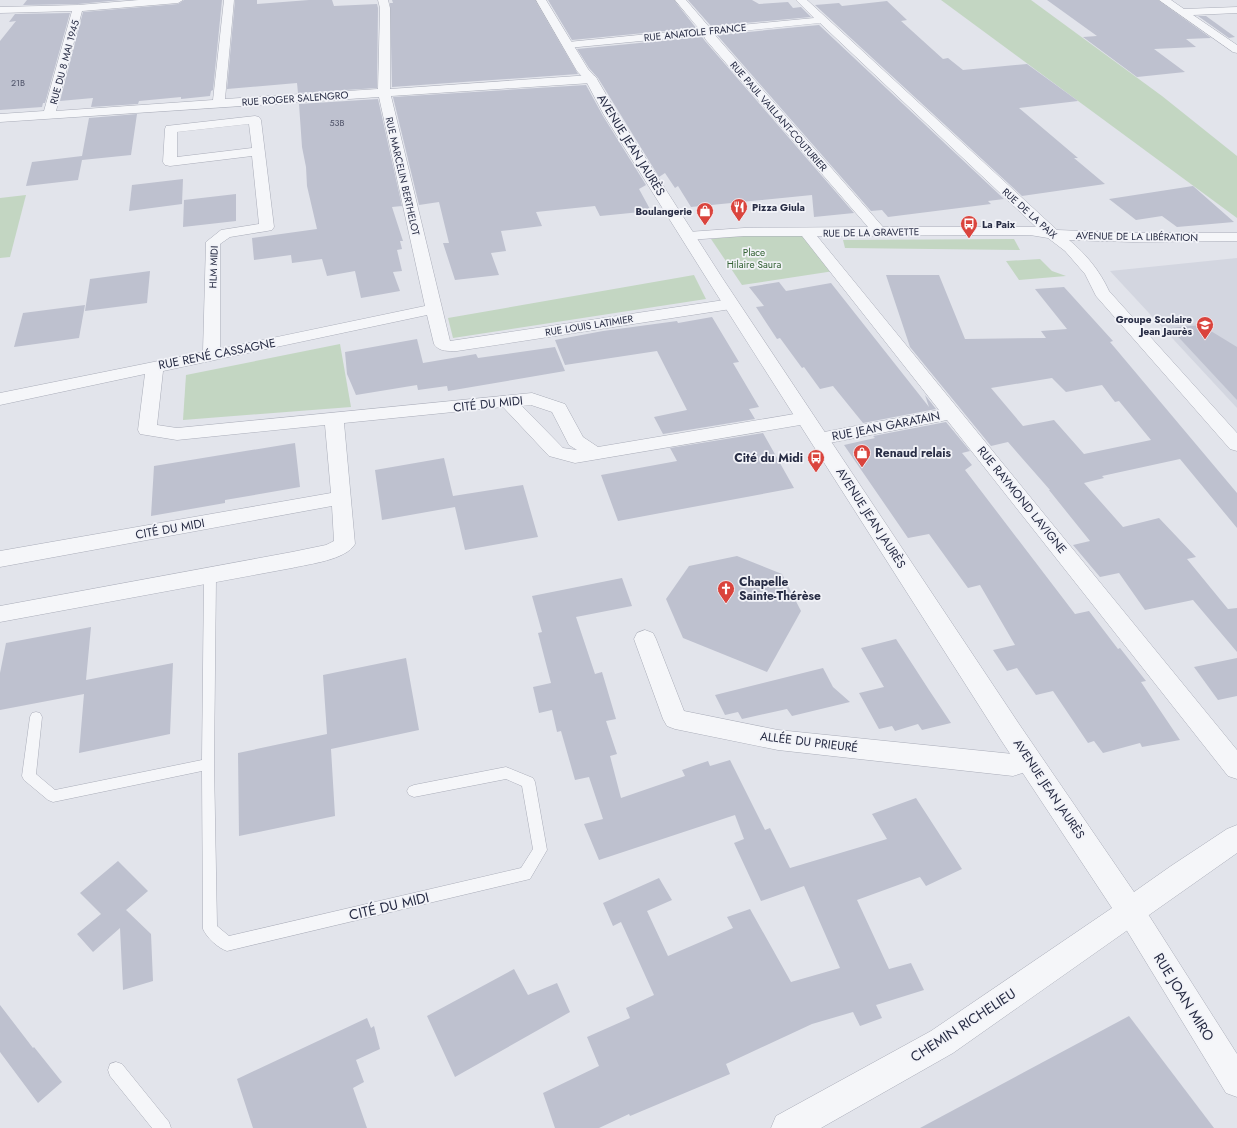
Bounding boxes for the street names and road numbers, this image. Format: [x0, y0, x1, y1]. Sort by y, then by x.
street label: RUE DU 8 MAI 1945 [46, 18, 83, 106]
street label: RUE ANATOLE FRANCE [643, 20, 747, 45]
street label: RUE PAUL VAILLANT-COUTURIER [727, 58, 831, 175]
street label: RUE ROGER SALENGRO [241, 87, 349, 110]
street label: AVENUE JEAN JAURÈS [592, 91, 670, 200]
street label: RUE MARCELIN BERTHELOT [382, 115, 424, 237]
street label: RUE DE LA PAIX [999, 185, 1061, 242]
street label: RUE DE LA GRAVETTE [823, 224, 919, 241]
street label: AVENUE DE LA LIBÉRATION [1076, 228, 1198, 245]
street label: HLM MIDI [205, 245, 222, 289]
street label: RUE LOUIS LATIMIER [544, 311, 635, 340]
street label: RUE RENÉ CASSAGNE [157, 334, 277, 374]
street label: CITÉ DU MIDI [452, 391, 524, 417]
street label: RUE JEAN GARATAIN [830, 407, 942, 445]
street label: RUE RAYMOND LAVIGNE [973, 442, 1071, 558]
street label: AVENUE JEAN JAURÈS [832, 464, 911, 572]
street label: CITÉ DU MIDI [134, 514, 206, 544]
street label: ALLÉE DU PRIEURÉ [759, 727, 859, 757]
street label: AVENUE JEAN JAURÈS [1009, 736, 1089, 843]
street label: CITÉ DU MIDI [347, 887, 431, 925]
street label: RUE JOAN MIRO [1149, 949, 1219, 1045]
street label: CHEMIN RICHELIEU [906, 983, 1020, 1067]

